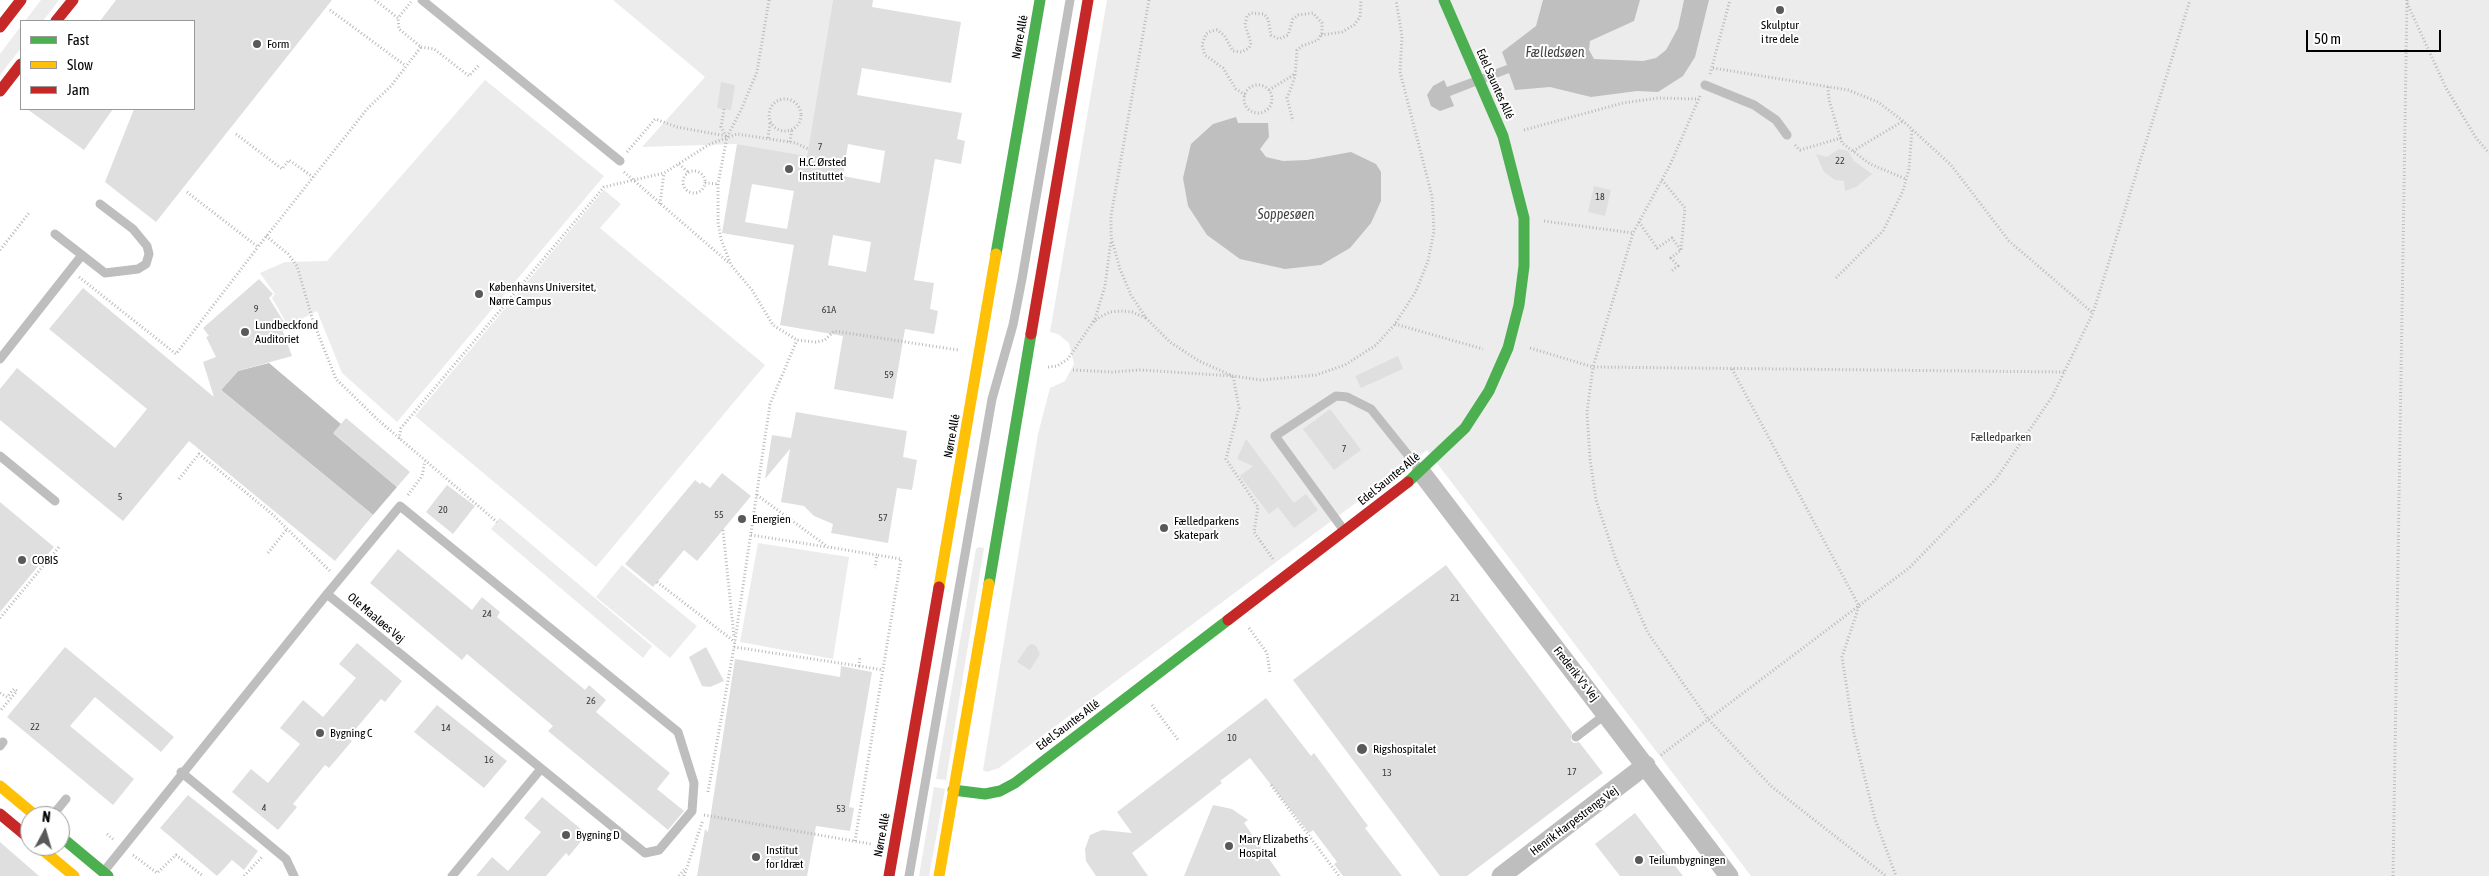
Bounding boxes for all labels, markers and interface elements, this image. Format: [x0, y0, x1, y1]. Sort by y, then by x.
marker: Skulptur i tre dele [1774, 4, 1786, 16]
street label: Nørre Allé [1009, 14, 1031, 60]
place label: Skulptur i tre dele [1761, 18, 1799, 46]
legend [20, 20, 195, 110]
scale bar [2309, 20, 2444, 52]
text: 50 m [2314, 30, 2341, 47]
text: Fast [67, 31, 89, 48]
place label: Form [267, 37, 289, 51]
marker: Form [251, 38, 263, 50]
water label: Fælledsøen [1525, 45, 1585, 61]
street label: Edel Sauntes Allé [1473, 47, 1517, 121]
text: Slow [67, 56, 93, 73]
text: Jam [67, 81, 90, 98]
house number: 7 [818, 141, 822, 153]
place label: H.C. Ørsted Instituttet [799, 155, 846, 183]
house number: 22 [1835, 155, 1845, 167]
marker: H.C. Ørsted Instituttet [783, 163, 795, 175]
house number: 18 [1595, 191, 1605, 203]
water label: Soppesøen [1258, 207, 1314, 223]
place label: Københavns Universitet, Nørre Campus [489, 280, 596, 308]
marker: Københavns Universitet, Nørre Campus [473, 288, 485, 300]
house number: 9 [254, 303, 258, 315]
house number: 61A [822, 304, 836, 316]
place label: Lundbeckfond Auditoriet [255, 318, 318, 346]
marker: Lundbeckfond Auditoriet [239, 326, 251, 338]
house number: 59 [884, 369, 894, 381]
street label: Nørre Allé [941, 413, 963, 459]
park label: Fælledparken [1971, 430, 2031, 444]
house number: 7 [1342, 443, 1346, 455]
street label: Edel Sauntes Allé [1355, 450, 1423, 508]
house number: 5 [118, 491, 122, 503]
house number: 20 [438, 504, 448, 516]
house number: 55 [714, 509, 724, 521]
place label: Energien [752, 512, 791, 526]
house number: 57 [878, 512, 888, 524]
marker: Energien [736, 513, 748, 525]
place label: Fælledparkens Skatepark [1174, 514, 1239, 542]
marker: Fælledparkens Skatepark [1158, 522, 1170, 534]
place label: COBIS [32, 553, 58, 567]
marker: COBIS [16, 554, 28, 566]
street label: Ole Maaløes Vej [345, 590, 407, 646]
house number: 21 [1450, 592, 1460, 604]
house number: 24 [482, 608, 492, 620]
street label: Frederik V's Vej [1550, 644, 1602, 704]
house number: 26 [586, 695, 596, 707]
street label: Edel Sauntes Allé [1034, 697, 1102, 753]
house number: 22 [30, 721, 40, 733]
house number: 14 [441, 722, 451, 734]
place label: Bygning C [330, 726, 372, 740]
marker: Bygning C [314, 727, 326, 739]
house number: 10 [1227, 732, 1237, 744]
marker: Rigshospitalet [1355, 742, 1369, 756]
place label: Rigshospitalet [1373, 742, 1436, 756]
house number: 16 [484, 754, 494, 766]
house number: 17 [1567, 766, 1577, 778]
house number: 13 [1382, 767, 1392, 779]
street label: Henrik Harpestrengs Vej [1527, 783, 1621, 859]
house number: 4 [262, 802, 266, 814]
house number: 53 [836, 803, 846, 815]
north arrow [20, 806, 70, 856]
text: N [42, 809, 51, 825]
street label: Nørre Allé [871, 812, 893, 858]
place label: Bygning D [576, 828, 620, 842]
marker: Bygning D [560, 829, 572, 841]
place label: Mary Elizabeths Hospital [1239, 832, 1308, 860]
marker: Mary Elizabeths Hospital [1223, 840, 1235, 852]
place label: Institut for Idræt [766, 843, 803, 871]
marker: Institut for Idræt [750, 851, 762, 863]
place label: Teilumbygningen [1649, 853, 1726, 867]
marker: Teilumbygningen [1633, 854, 1645, 866]

